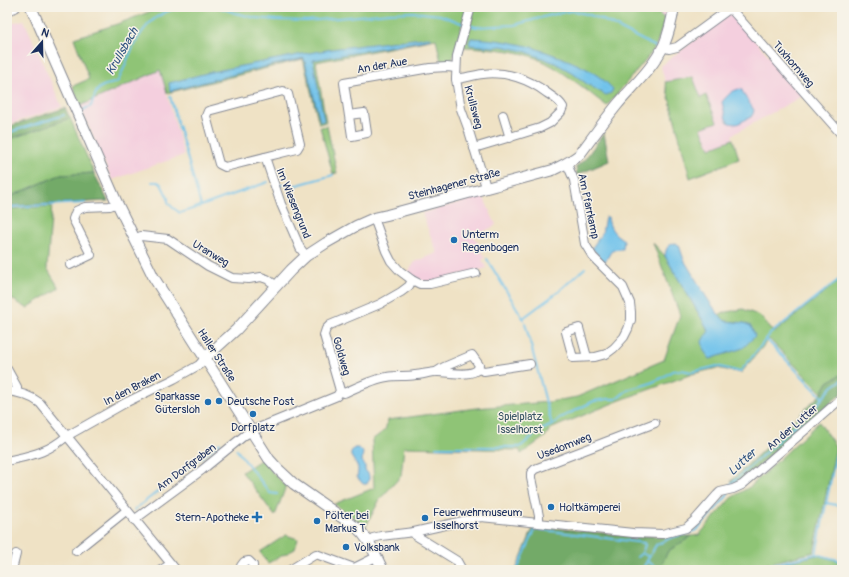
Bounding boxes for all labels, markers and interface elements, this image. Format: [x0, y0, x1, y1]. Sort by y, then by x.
north arrow [22, 22, 62, 62]
water label: Krullsbach [103, 24, 143, 77]
text: N [40, 26, 51, 41]
street label: Tuxhornweg [770, 39, 817, 90]
street label: An der Aue [356, 55, 409, 76]
street label: Krullsweg [461, 84, 486, 131]
street label: Im Wiesengrund [273, 166, 314, 240]
street label: Steinhagener Straße [407, 166, 502, 203]
street label: Am Pfarrkamp [575, 172, 602, 240]
place label: Unterm Regenbogen [462, 228, 519, 254]
marker: Unterm Regenbogen [449, 235, 459, 245]
street label: Uranweg [190, 237, 232, 270]
street label: Haller Straße [195, 326, 239, 385]
street label: Goldweg [330, 335, 353, 377]
street label: In den Braken [102, 369, 163, 408]
place label: Sparkasse Gütersloh [154, 390, 201, 416]
place label: Deutsche Post [227, 395, 295, 408]
marker: Deutsche Post [214, 396, 224, 406]
marker: Sparkasse Gütersloh [203, 397, 213, 407]
street label: An der Lutter [764, 402, 820, 453]
marker: Dorfplatz [248, 409, 258, 419]
park label: Spielplatz Isselhorst [497, 410, 543, 436]
place label: Dorfplatz [231, 421, 275, 434]
street label: Usedomweg [535, 430, 593, 463]
street label: Am Dorfgraben [154, 441, 219, 494]
water label: Lutter [725, 445, 761, 479]
place label: Holtkämperei [559, 501, 620, 514]
marker: Holtkämperei [546, 502, 556, 512]
place label: Feuerwehrmuseum Isselhorst [433, 506, 522, 532]
place label: Pölter bei Markus T [325, 509, 369, 535]
place label: Stern-Apotheke [175, 511, 250, 524]
marker: Stern-Apotheke [252, 512, 262, 522]
marker: Feuerwehrmuseum Isselhorst [420, 513, 430, 523]
marker: Pölter bei Markus T [312, 516, 322, 526]
place label: Volksbank [354, 541, 400, 554]
marker: Volksbank [341, 542, 351, 552]

